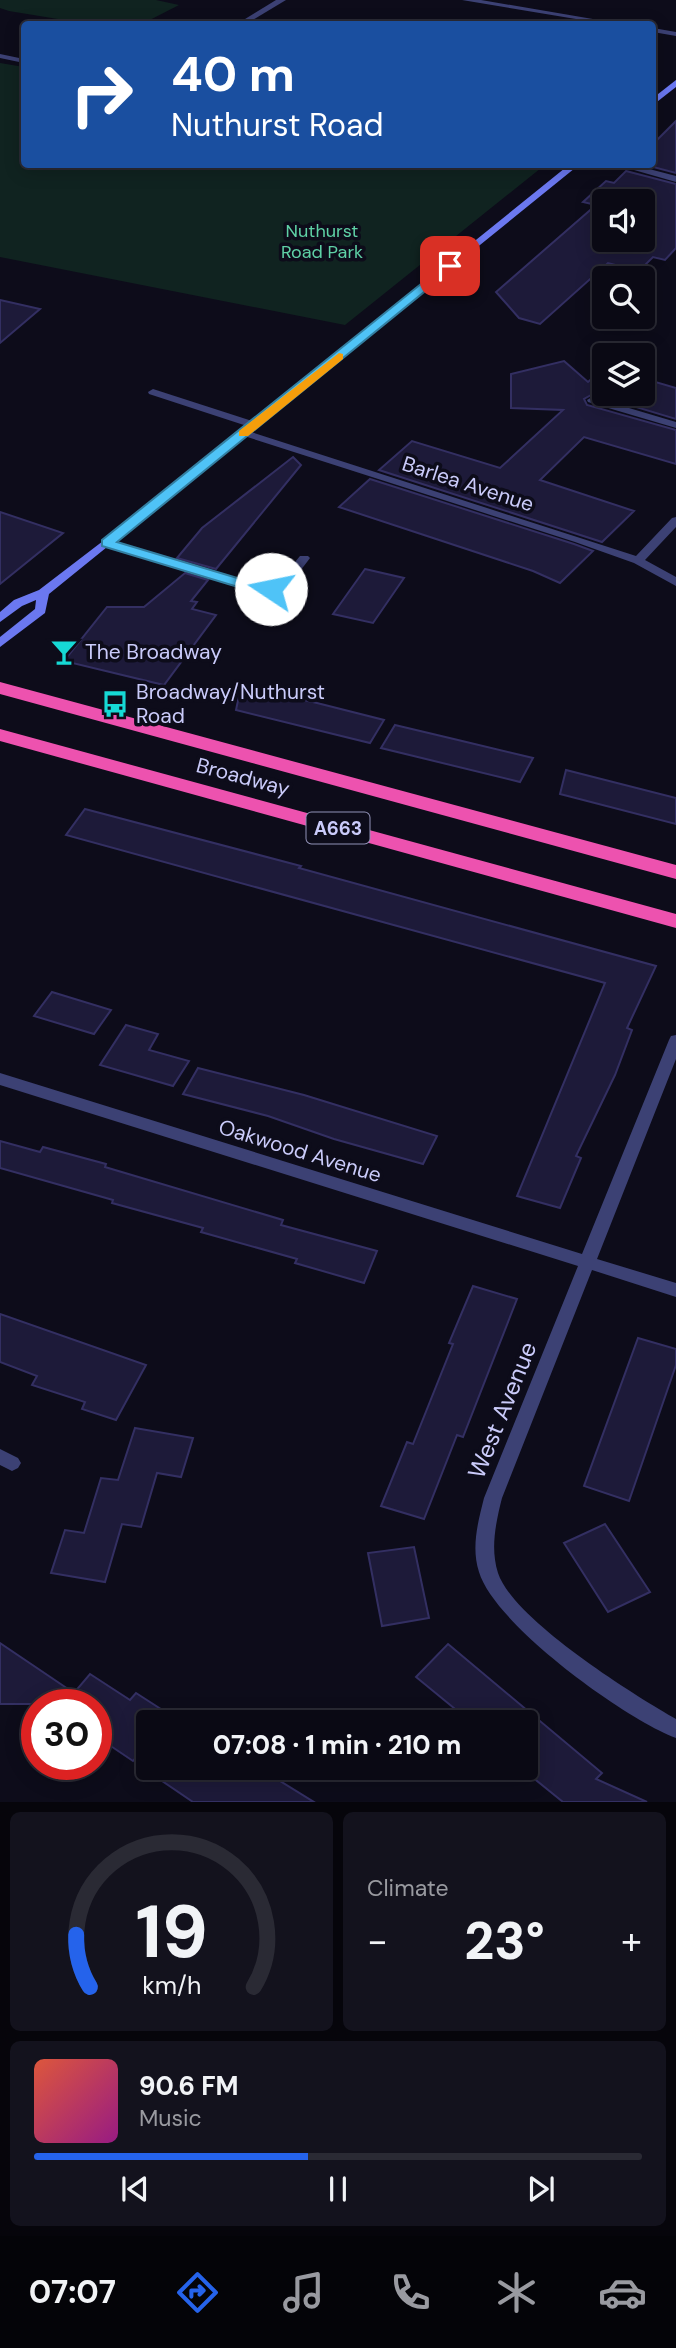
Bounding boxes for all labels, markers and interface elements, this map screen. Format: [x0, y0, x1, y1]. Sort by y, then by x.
text: 40 m [171, 42, 295, 106]
icon: right [56, 49, 147, 140]
text: Nuthurst Road [171, 104, 383, 146]
map controls [592, 189, 655, 406]
button: sound [592, 189, 655, 252]
park label: Nuthurst Road Park [281, 219, 363, 264]
pin [420, 236, 480, 296]
icon: arrive [431, 247, 469, 285]
button: search [592, 266, 655, 329]
button: layers [592, 343, 655, 406]
street label: Barlea Avenue [399, 450, 537, 518]
position arrow [234, 552, 308, 626]
bar icon: The Broadway [49, 637, 79, 667]
place label: The Broadway [85, 638, 222, 666]
place label: Broadway/Nuthurst Road [136, 678, 325, 730]
bus stop icon: Broadway/Nuthurst Road [100, 689, 130, 719]
street label: Broadway [193, 751, 293, 803]
road number: A663 [306, 813, 370, 844]
street label: Oakwood Avenue [215, 1113, 385, 1189]
street label: West Avenue [461, 1337, 543, 1483]
speed limit sign: 30 [21, 1689, 112, 1780]
text: 07:08 · 1 min · 210 m [213, 1728, 461, 1762]
text: Climate [367, 1873, 449, 1903]
text: 19 [135, 1886, 208, 1981]
text: 23° [464, 1907, 545, 1975]
text: − [367, 1916, 388, 1966]
text: + [621, 1916, 642, 1966]
text: km/h [142, 1969, 201, 2002]
text: 90.6 FM [139, 2069, 239, 2103]
text: Music [139, 2103, 202, 2133]
icon: previous [116, 2170, 154, 2208]
icon: pause [319, 2170, 357, 2208]
icon: next [522, 2170, 560, 2208]
icon: directions [173, 2268, 222, 2317]
icon: music [279, 2268, 328, 2317]
icon: phone [386, 2268, 435, 2317]
icon: climate [492, 2268, 541, 2317]
icon: car [598, 2268, 647, 2317]
text: 07:07 [29, 2271, 116, 2313]

